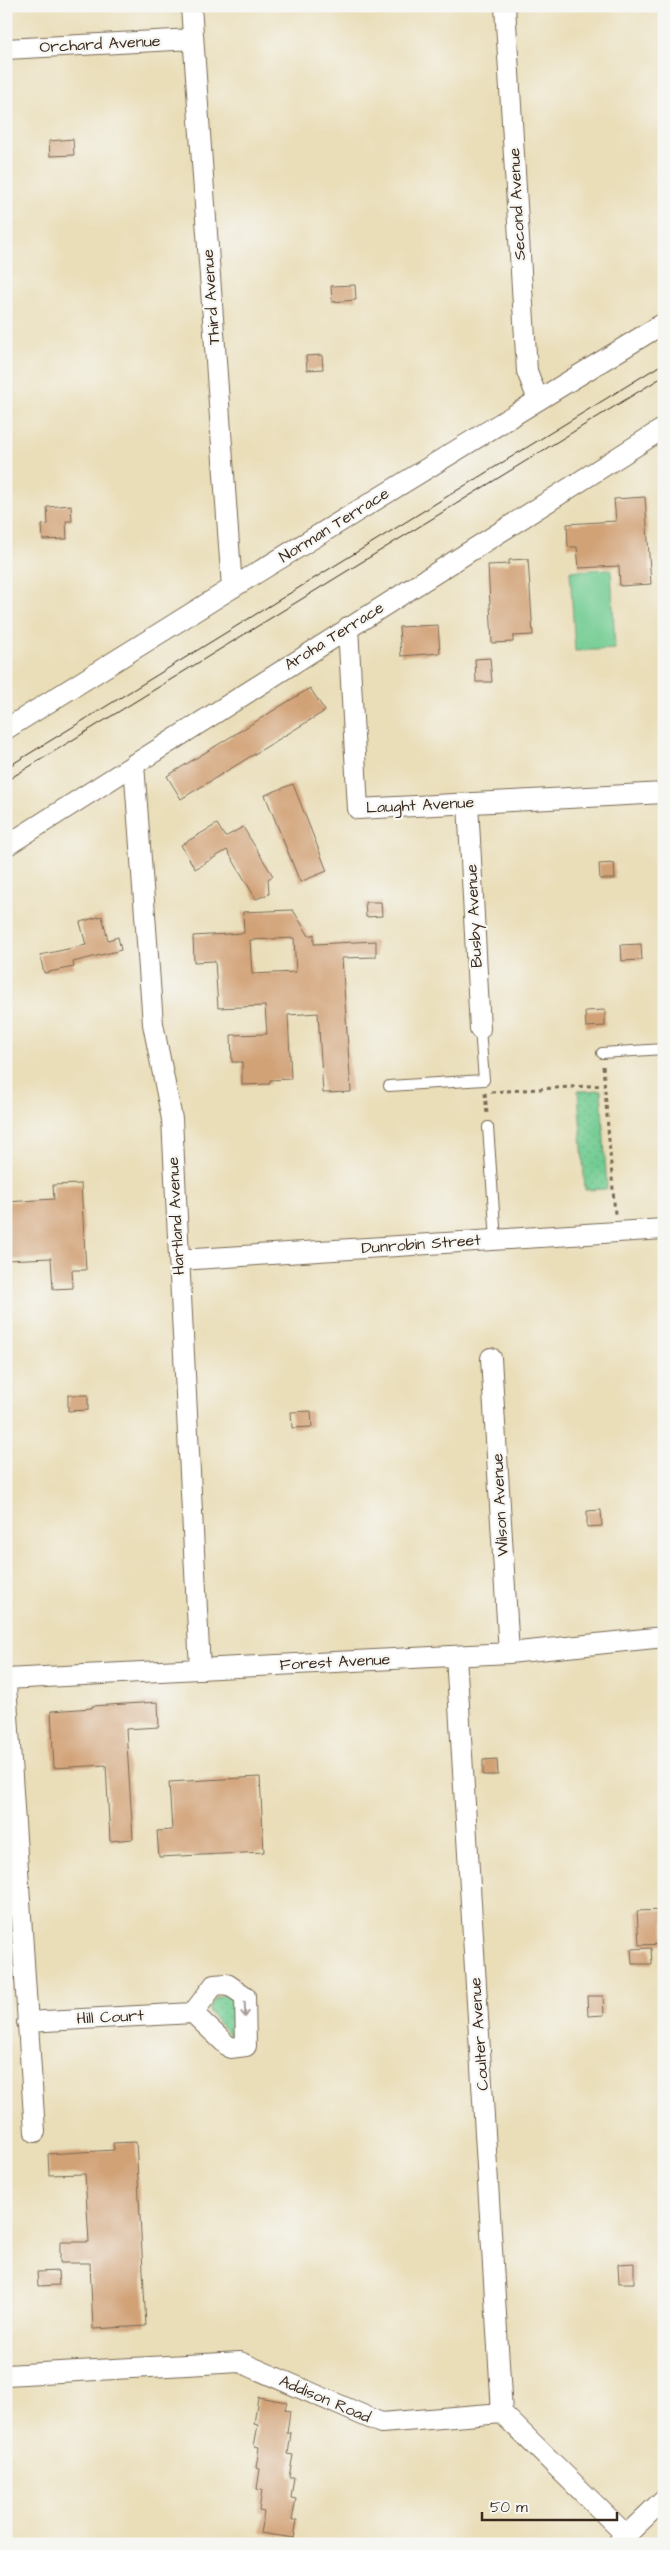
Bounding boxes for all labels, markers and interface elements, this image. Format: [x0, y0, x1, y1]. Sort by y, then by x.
street label: Orchard Avenue [39, 30, 161, 58]
street label: Second Avenue [503, 147, 531, 261]
street label: Third Avenue [197, 248, 225, 346]
street label: Norman Terrace [275, 482, 394, 568]
street label: Aroha Terrace [280, 596, 388, 675]
street label: Laught Avenue [365, 791, 475, 820]
street label: Busby Avenue [460, 863, 489, 968]
street label: Hartland Avenue [162, 1156, 190, 1276]
street label: Dunrobin Street [361, 1229, 482, 1259]
street label: Wilson Avenue [486, 1452, 514, 1557]
street label: Forest Avenue [279, 1648, 391, 1676]
street label: Coulter Avenue [464, 1976, 494, 2091]
one-way arrow [241, 2002, 250, 2018]
street label: Hill Court [76, 2004, 145, 2030]
street label: Addison Road [276, 2370, 374, 2428]
scale bar [482, 2490, 618, 2522]
text: 50 m [490, 2497, 528, 2518]

